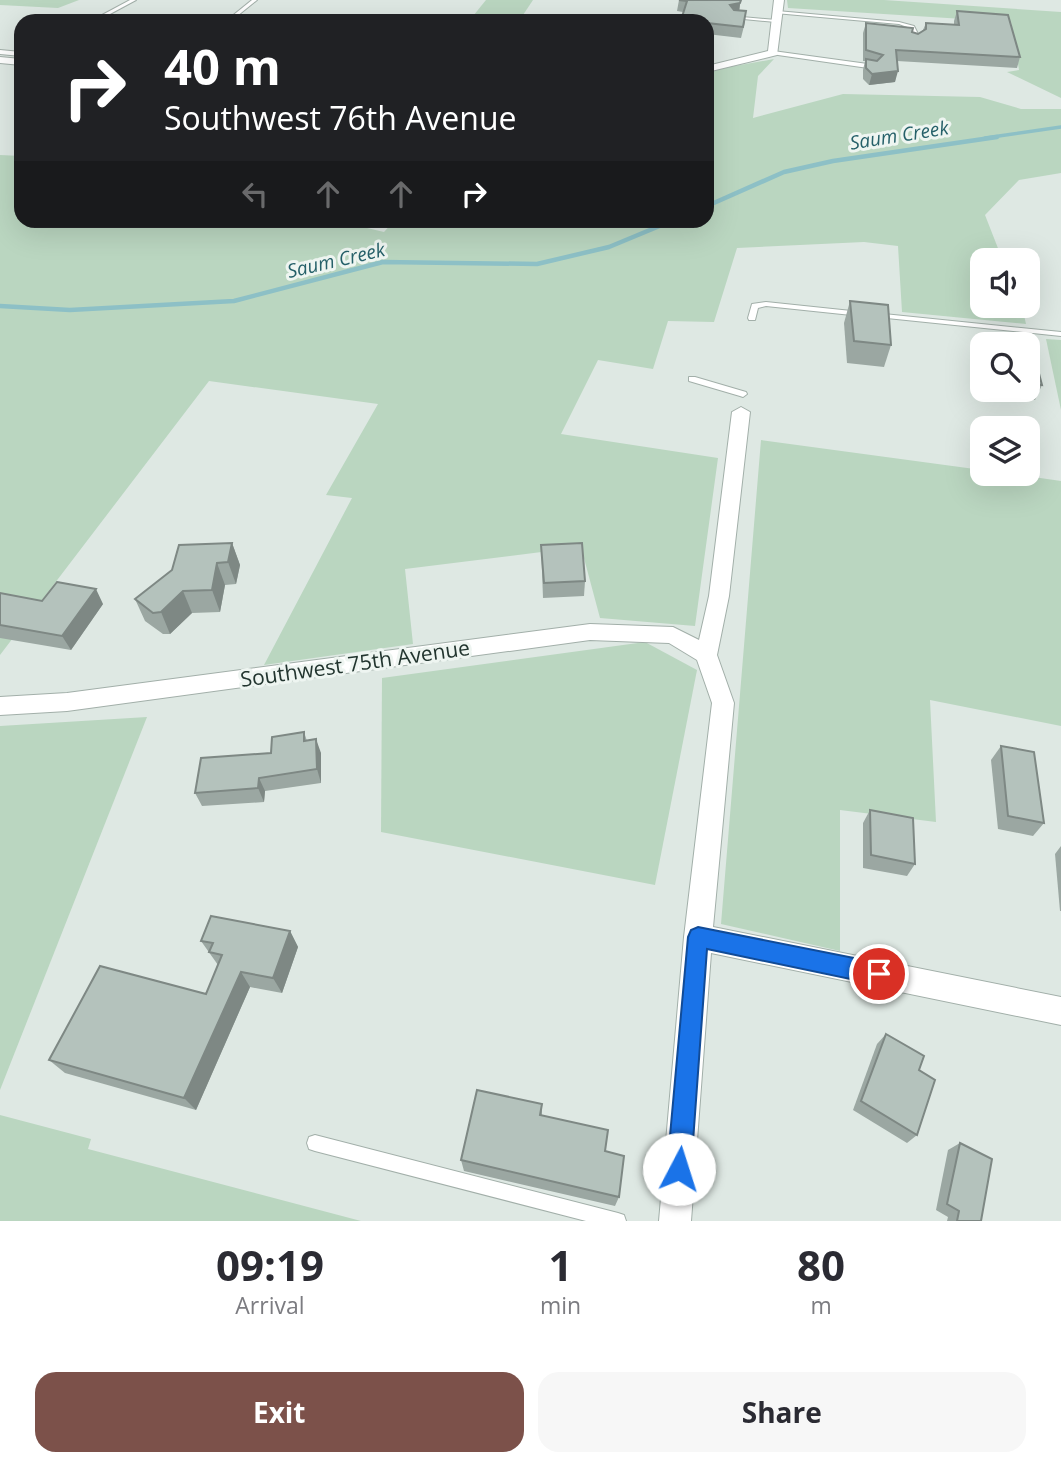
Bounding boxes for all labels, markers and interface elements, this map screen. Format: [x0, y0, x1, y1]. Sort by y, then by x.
text: 40 m [164, 33, 281, 99]
icon: right [49, 42, 140, 133]
text: Southwest 76th Avenue [164, 96, 517, 139]
water label: Saum Creek [848, 114, 951, 156]
icon: left [236, 175, 274, 213]
icon: ahead [309, 175, 347, 213]
icon: ahead [382, 175, 420, 213]
icon: right [455, 175, 493, 213]
water label: Saum Creek [285, 236, 388, 284]
map controls [970, 248, 1040, 486]
button: sound [970, 248, 1040, 318]
button: search [970, 332, 1040, 402]
button: layers [970, 416, 1040, 486]
street label: Southwest 75th Avenue [238, 633, 472, 693]
pin [849, 944, 909, 1004]
icon: arrive [860, 955, 898, 993]
position arrow [642, 1132, 716, 1206]
text: 09:19 [216, 1236, 324, 1293]
text: 1 [548, 1236, 573, 1293]
text: 80 [797, 1236, 845, 1293]
text: Arrival [235, 1289, 305, 1321]
text: min [540, 1289, 581, 1321]
text: m [810, 1289, 832, 1321]
button: Exit [35, 1372, 524, 1452]
button: Share [538, 1372, 1026, 1452]

